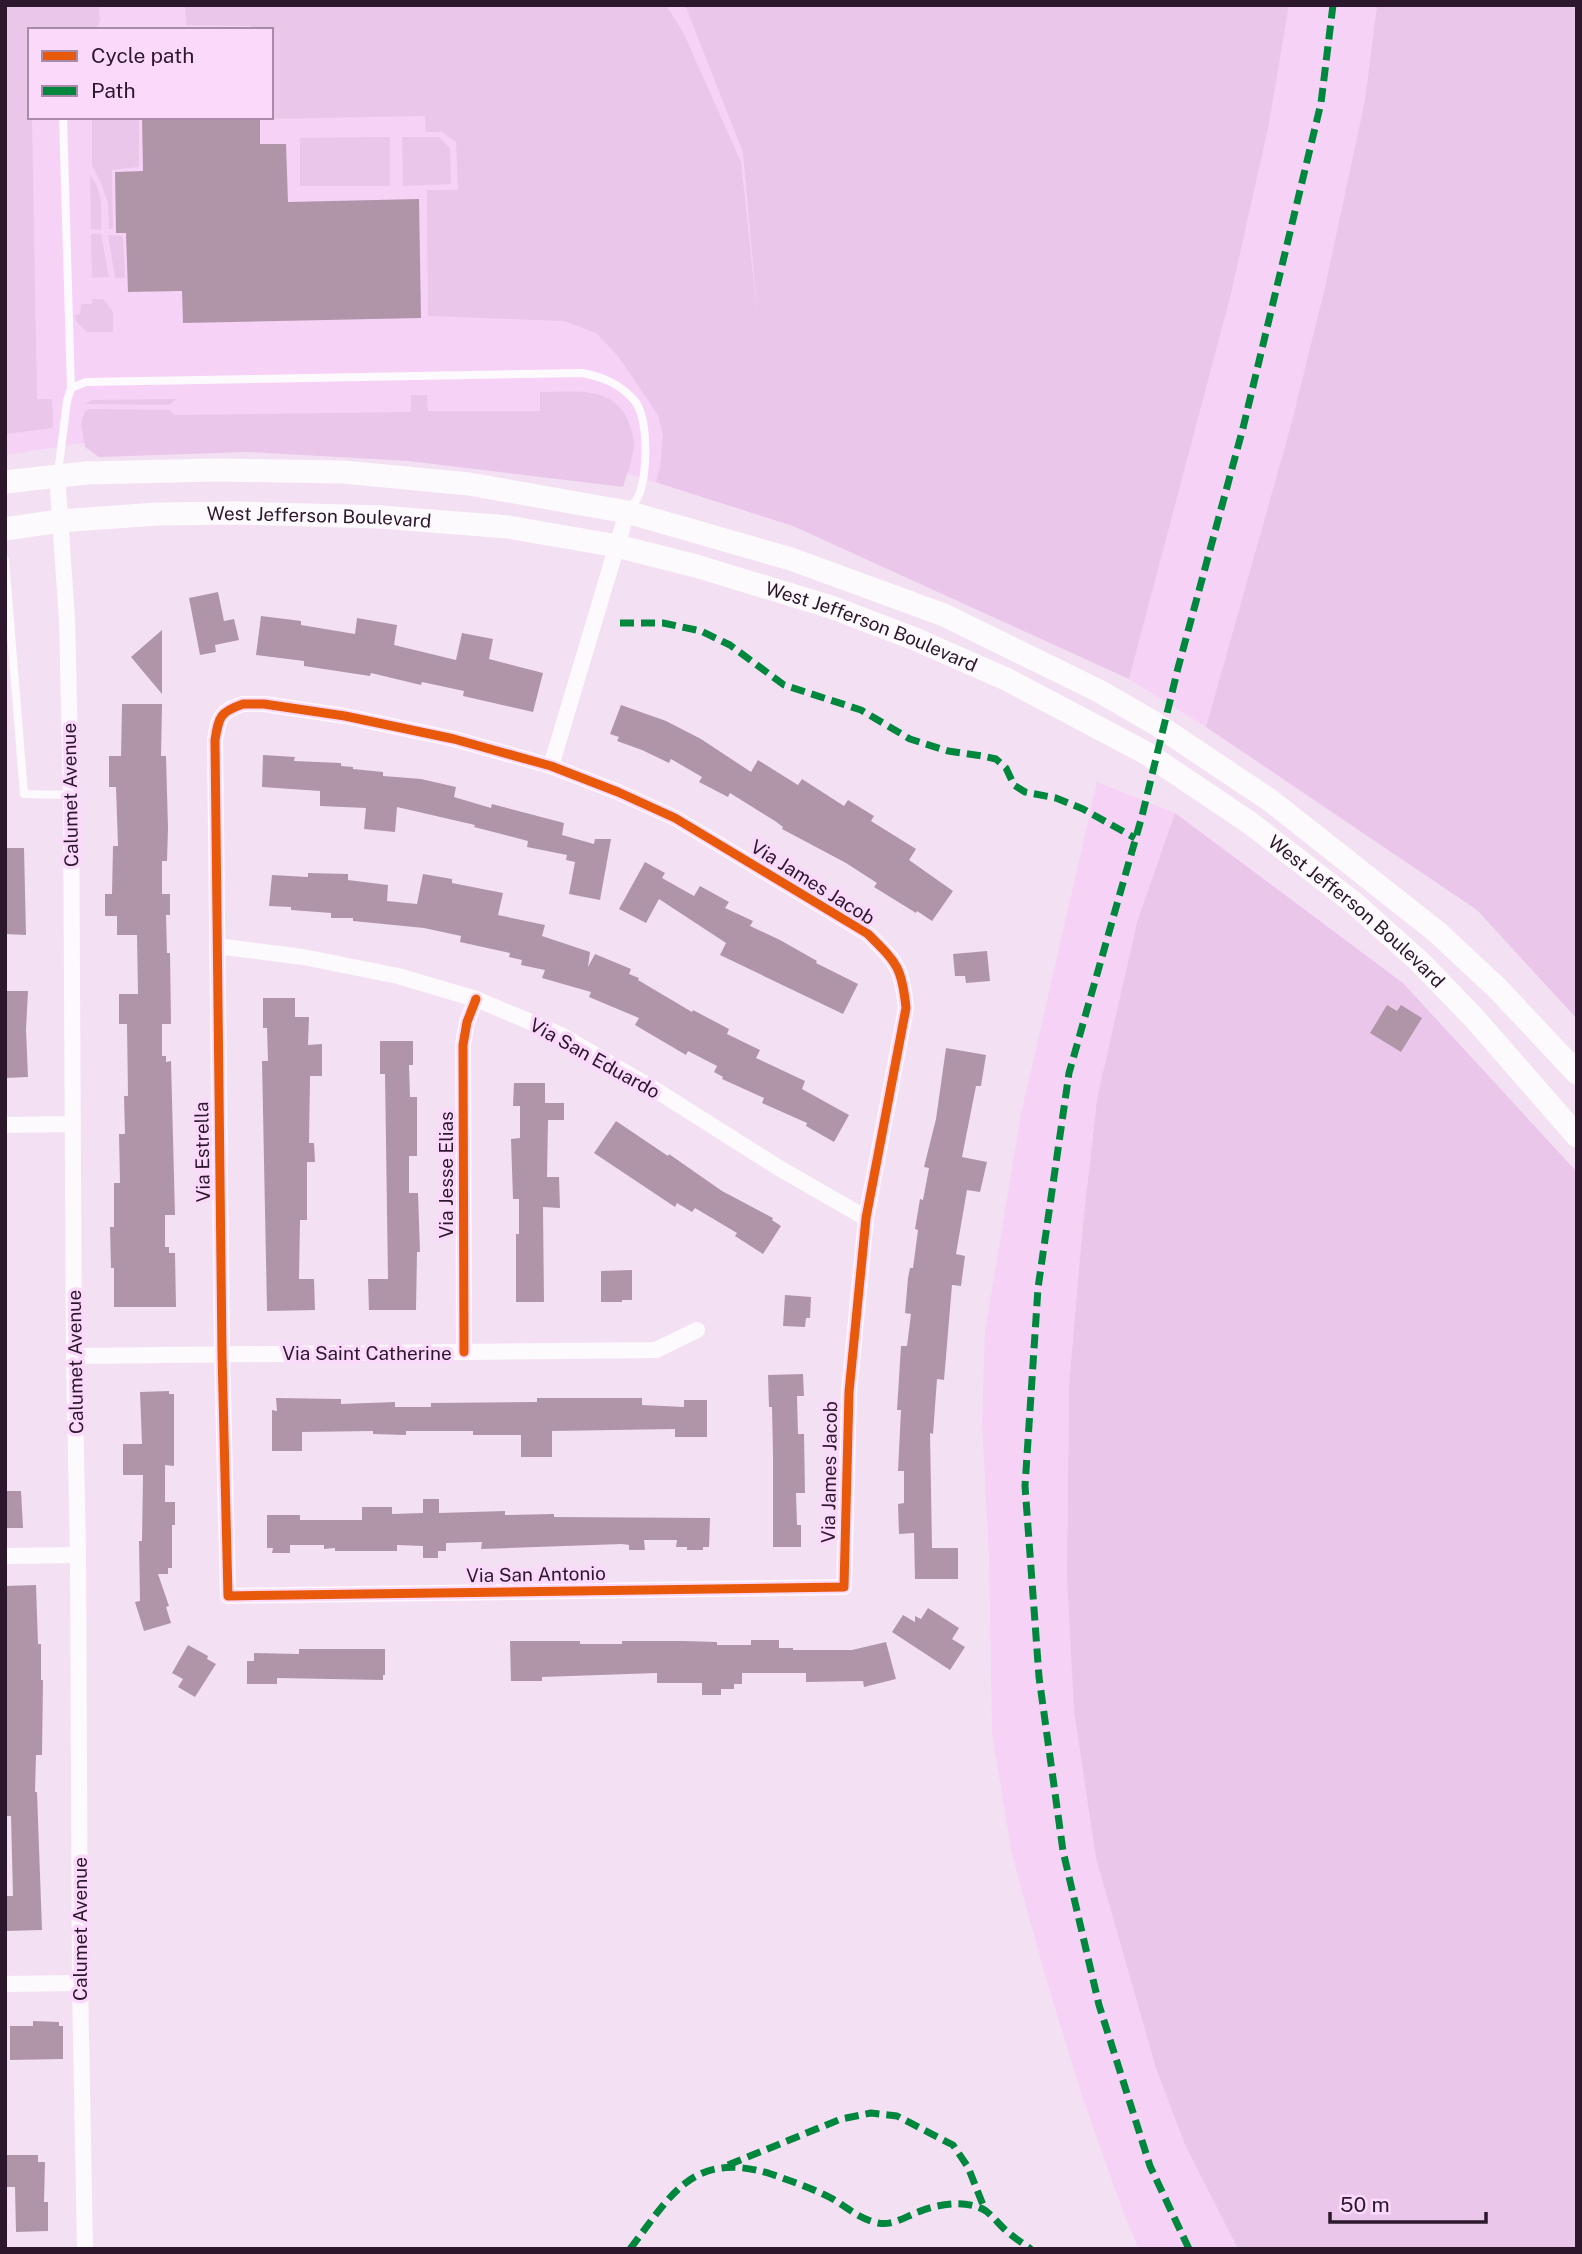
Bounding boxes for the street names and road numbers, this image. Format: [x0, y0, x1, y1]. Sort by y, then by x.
street label: West Jefferson Boulevard [207, 502, 432, 532]
street label: West Jefferson Boulevard [763, 577, 981, 676]
street label: Calumet Avenue [58, 723, 82, 867]
street label: West Jefferson Boulevard [1264, 830, 1450, 992]
street label: Via James Jacob [747, 835, 879, 929]
street label: Via San Eduardo [526, 1013, 664, 1103]
street label: Via Estrella [190, 1101, 214, 1203]
street label: Via Jesse Elias [435, 1111, 457, 1239]
street label: Calumet Avenue [63, 1290, 87, 1434]
street label: Via Saint Catherine [282, 1342, 452, 1364]
street label: Via James Jacob [817, 1401, 841, 1543]
street label: Via San Antonio [466, 1562, 606, 1586]
street label: Calumet Avenue [69, 1857, 91, 2001]

